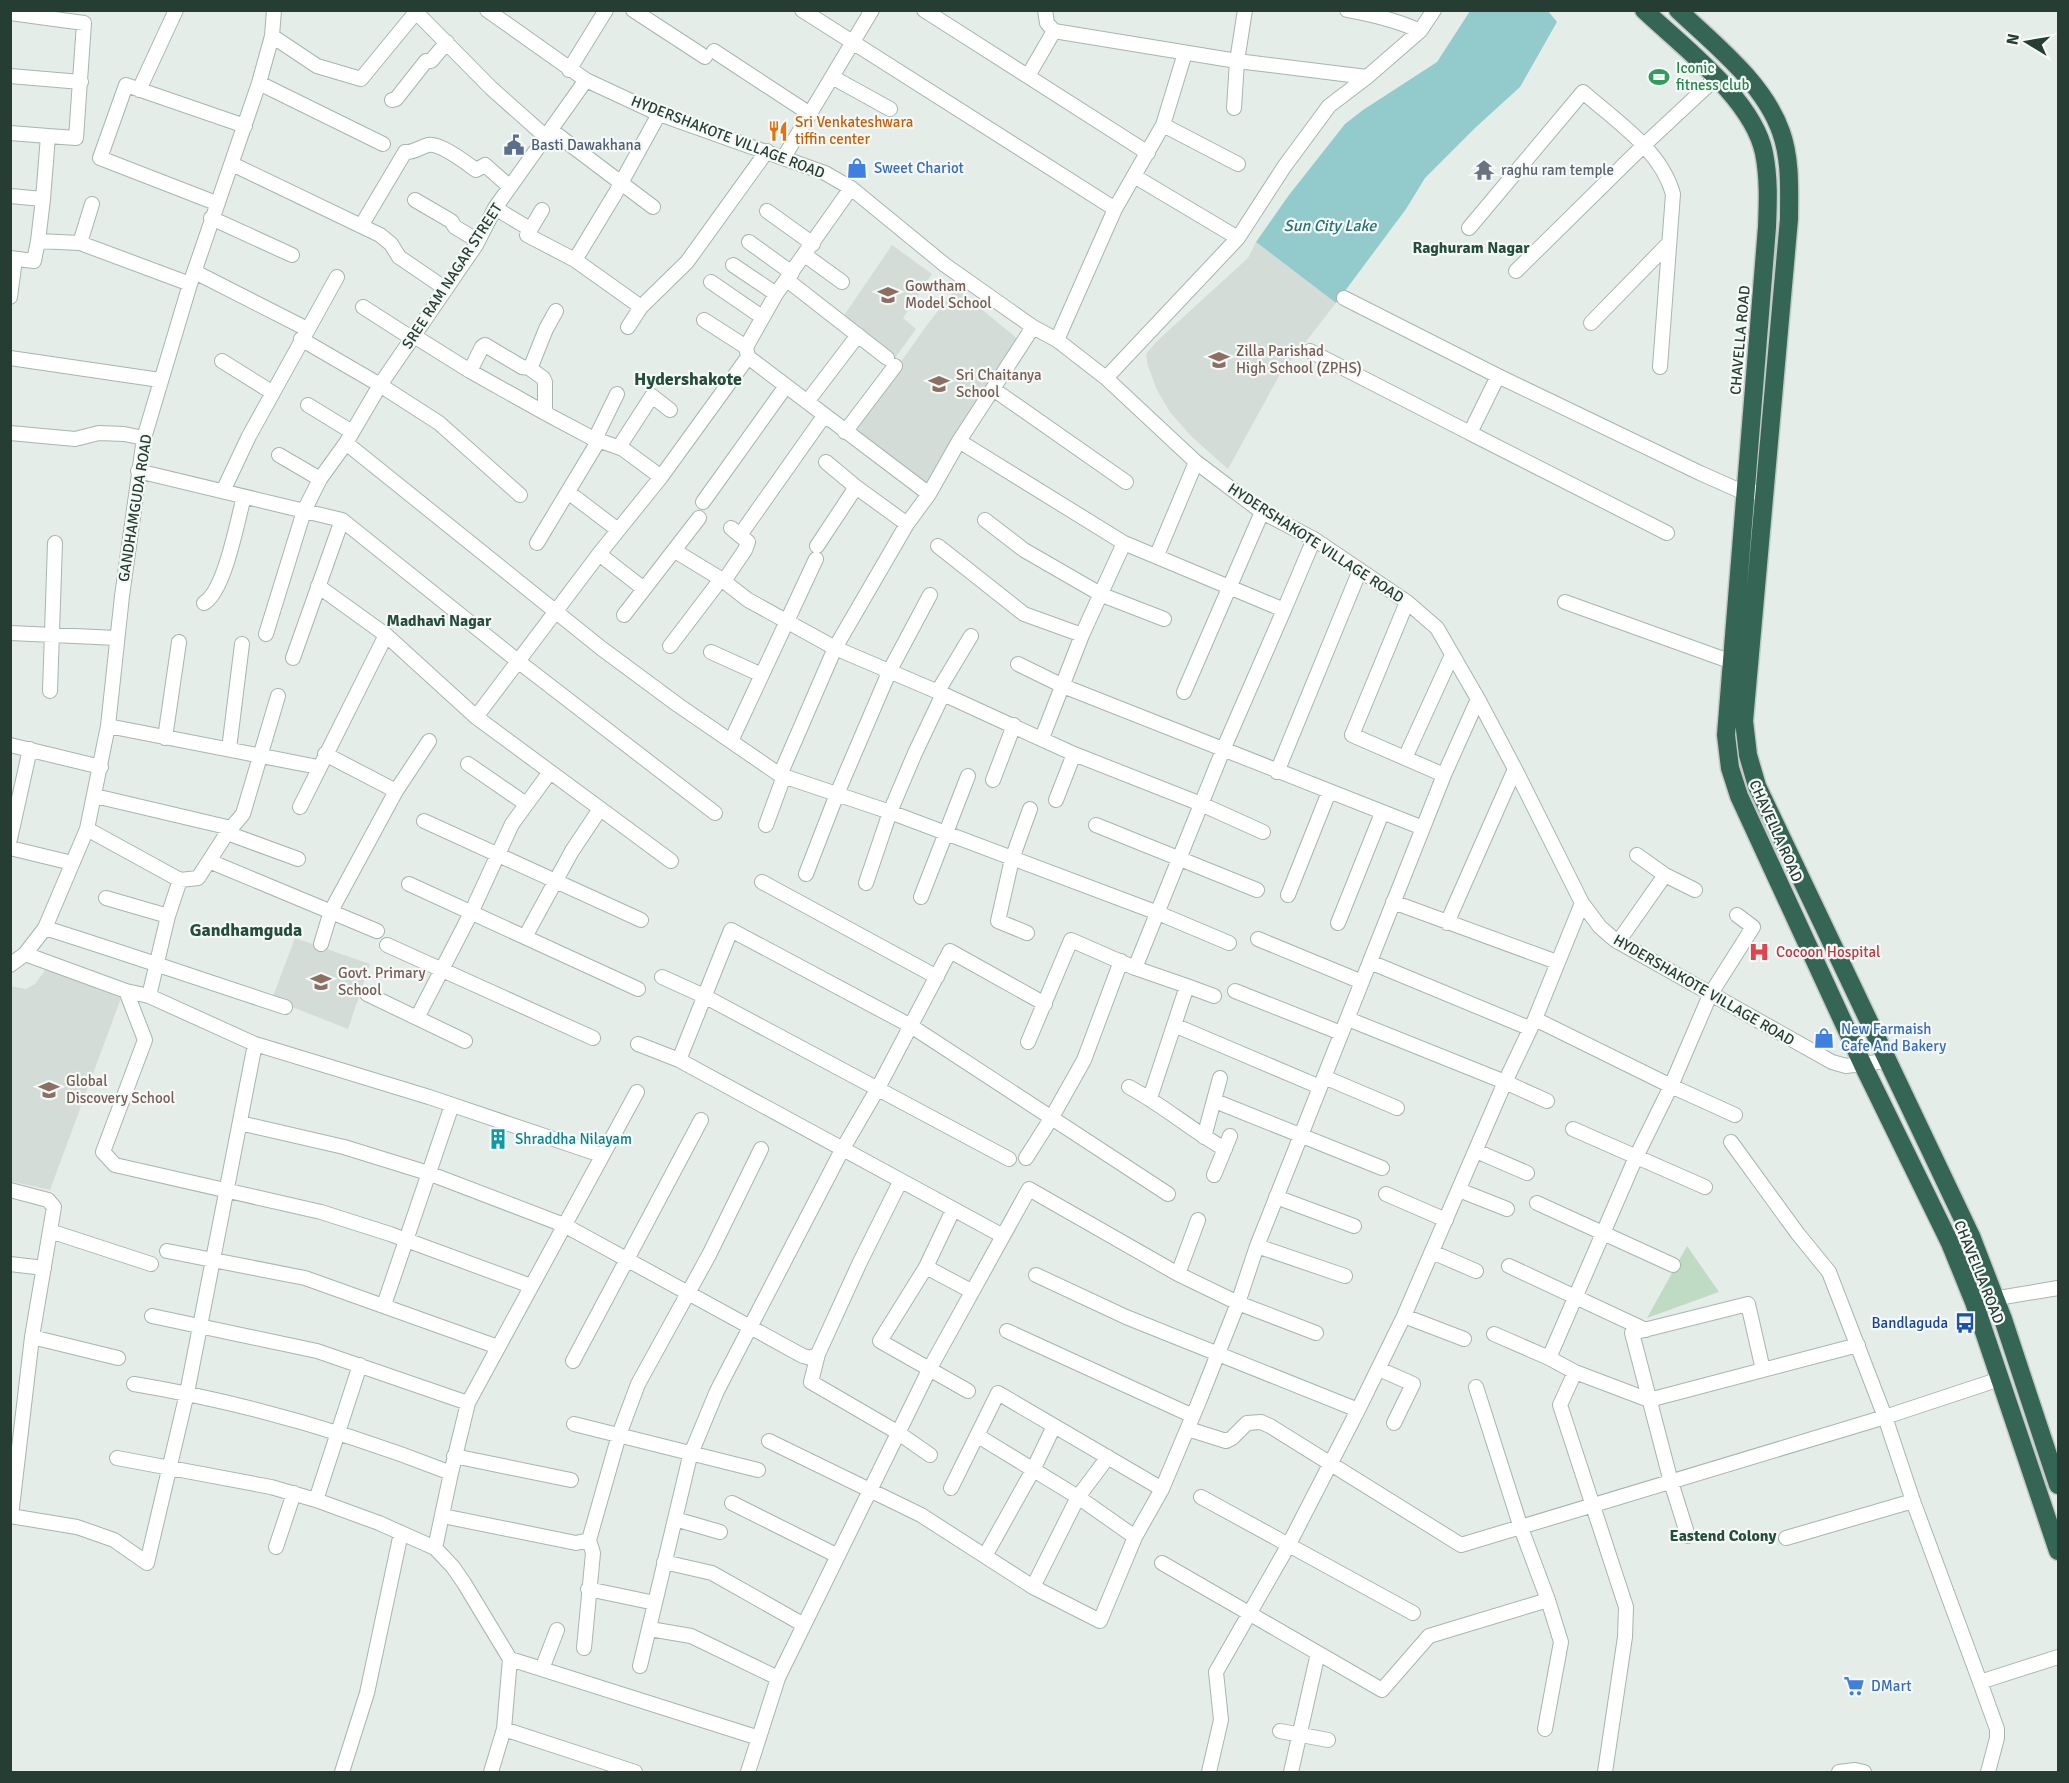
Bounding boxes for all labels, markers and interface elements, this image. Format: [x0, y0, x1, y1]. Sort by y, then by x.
north arrow [1997, 12, 2057, 72]
text: N [2002, 32, 2024, 47]
place label: Iconic fitness club [1676, 59, 1750, 94]
sports icon: Iconic fitness club [1647, 65, 1671, 89]
street label: HYDERSHAKOTE VILLAGE ROAD [629, 92, 827, 182]
place label: Sri Venkateshwara tiffin center [795, 113, 913, 148]
restaurant icon: Sri Venkateshwara tiffin center [766, 119, 790, 143]
public building icon: Basti Dawakhana [502, 133, 526, 157]
place label: Basti Dawakhana [531, 136, 641, 154]
shop icon: Sweet Chariot [845, 156, 869, 180]
temple icon: raghu ram temple [1472, 158, 1496, 182]
place label: Sweet Chariot [874, 159, 964, 177]
place label: raghu ram temple [1501, 161, 1614, 179]
street label: SREE RAM NAGAR STREET [398, 199, 506, 352]
water label: Sun City Lake [1284, 216, 1377, 236]
district label: Raghuram Nagar [1412, 238, 1530, 258]
place label: Gowtham Model School [905, 277, 992, 312]
school or university icon: Gowtham Model School [876, 283, 900, 307]
street label: CHAVELLA ROAD [1726, 284, 1754, 396]
place label: Zilla Parishad High School (ZPHS) [1236, 342, 1362, 377]
school or university icon: Zilla Parishad High School (ZPHS) [1207, 348, 1231, 372]
place label: Sri Chaitanya School [956, 366, 1042, 401]
district label: Hydershakote [634, 368, 742, 390]
school or university icon: Sri Chaitanya School [927, 372, 951, 396]
street label: GANDHAMGUDA ROAD [114, 433, 156, 583]
street label: HYDERSHAKOTE VILLAGE ROAD [1225, 479, 1407, 607]
district label: Madhavi Nagar [387, 611, 492, 631]
street label: CHAVELLA ROAD [1745, 777, 1807, 885]
district label: Gandhamguda [190, 919, 302, 941]
street label: HYDERSHAKOTE VILLAGE ROAD [1610, 931, 1798, 1049]
hospital icon: Cocoon Hospital [1747, 940, 1771, 964]
place label: Cocoon Hospital [1776, 943, 1881, 961]
place label: Govt. Primary School [338, 964, 425, 999]
school or university icon: Govt. Primary School [309, 970, 333, 994]
place label: New Farmaish Cafe And Bakery [1841, 1020, 1946, 1055]
shop icon: New Farmaish Cafe And Bakery [1812, 1026, 1836, 1050]
place label: Global Discovery School [66, 1072, 175, 1107]
school or university icon: Global Discovery School [37, 1078, 61, 1102]
building icon: Shraddha Nilayam [486, 1127, 510, 1151]
place label: Shraddha Nilayam [515, 1130, 632, 1148]
street label: CHAVELLA ROAD [1950, 1218, 2008, 1326]
bus stop icon: Bandlaguda [1953, 1311, 1977, 1335]
place label: Bandlaguda [1872, 1314, 1948, 1332]
district label: Eastend Colony [1670, 1526, 1776, 1546]
supermarket icon: DMart [1842, 1674, 1866, 1698]
place label: DMart [1871, 1677, 1911, 1695]

